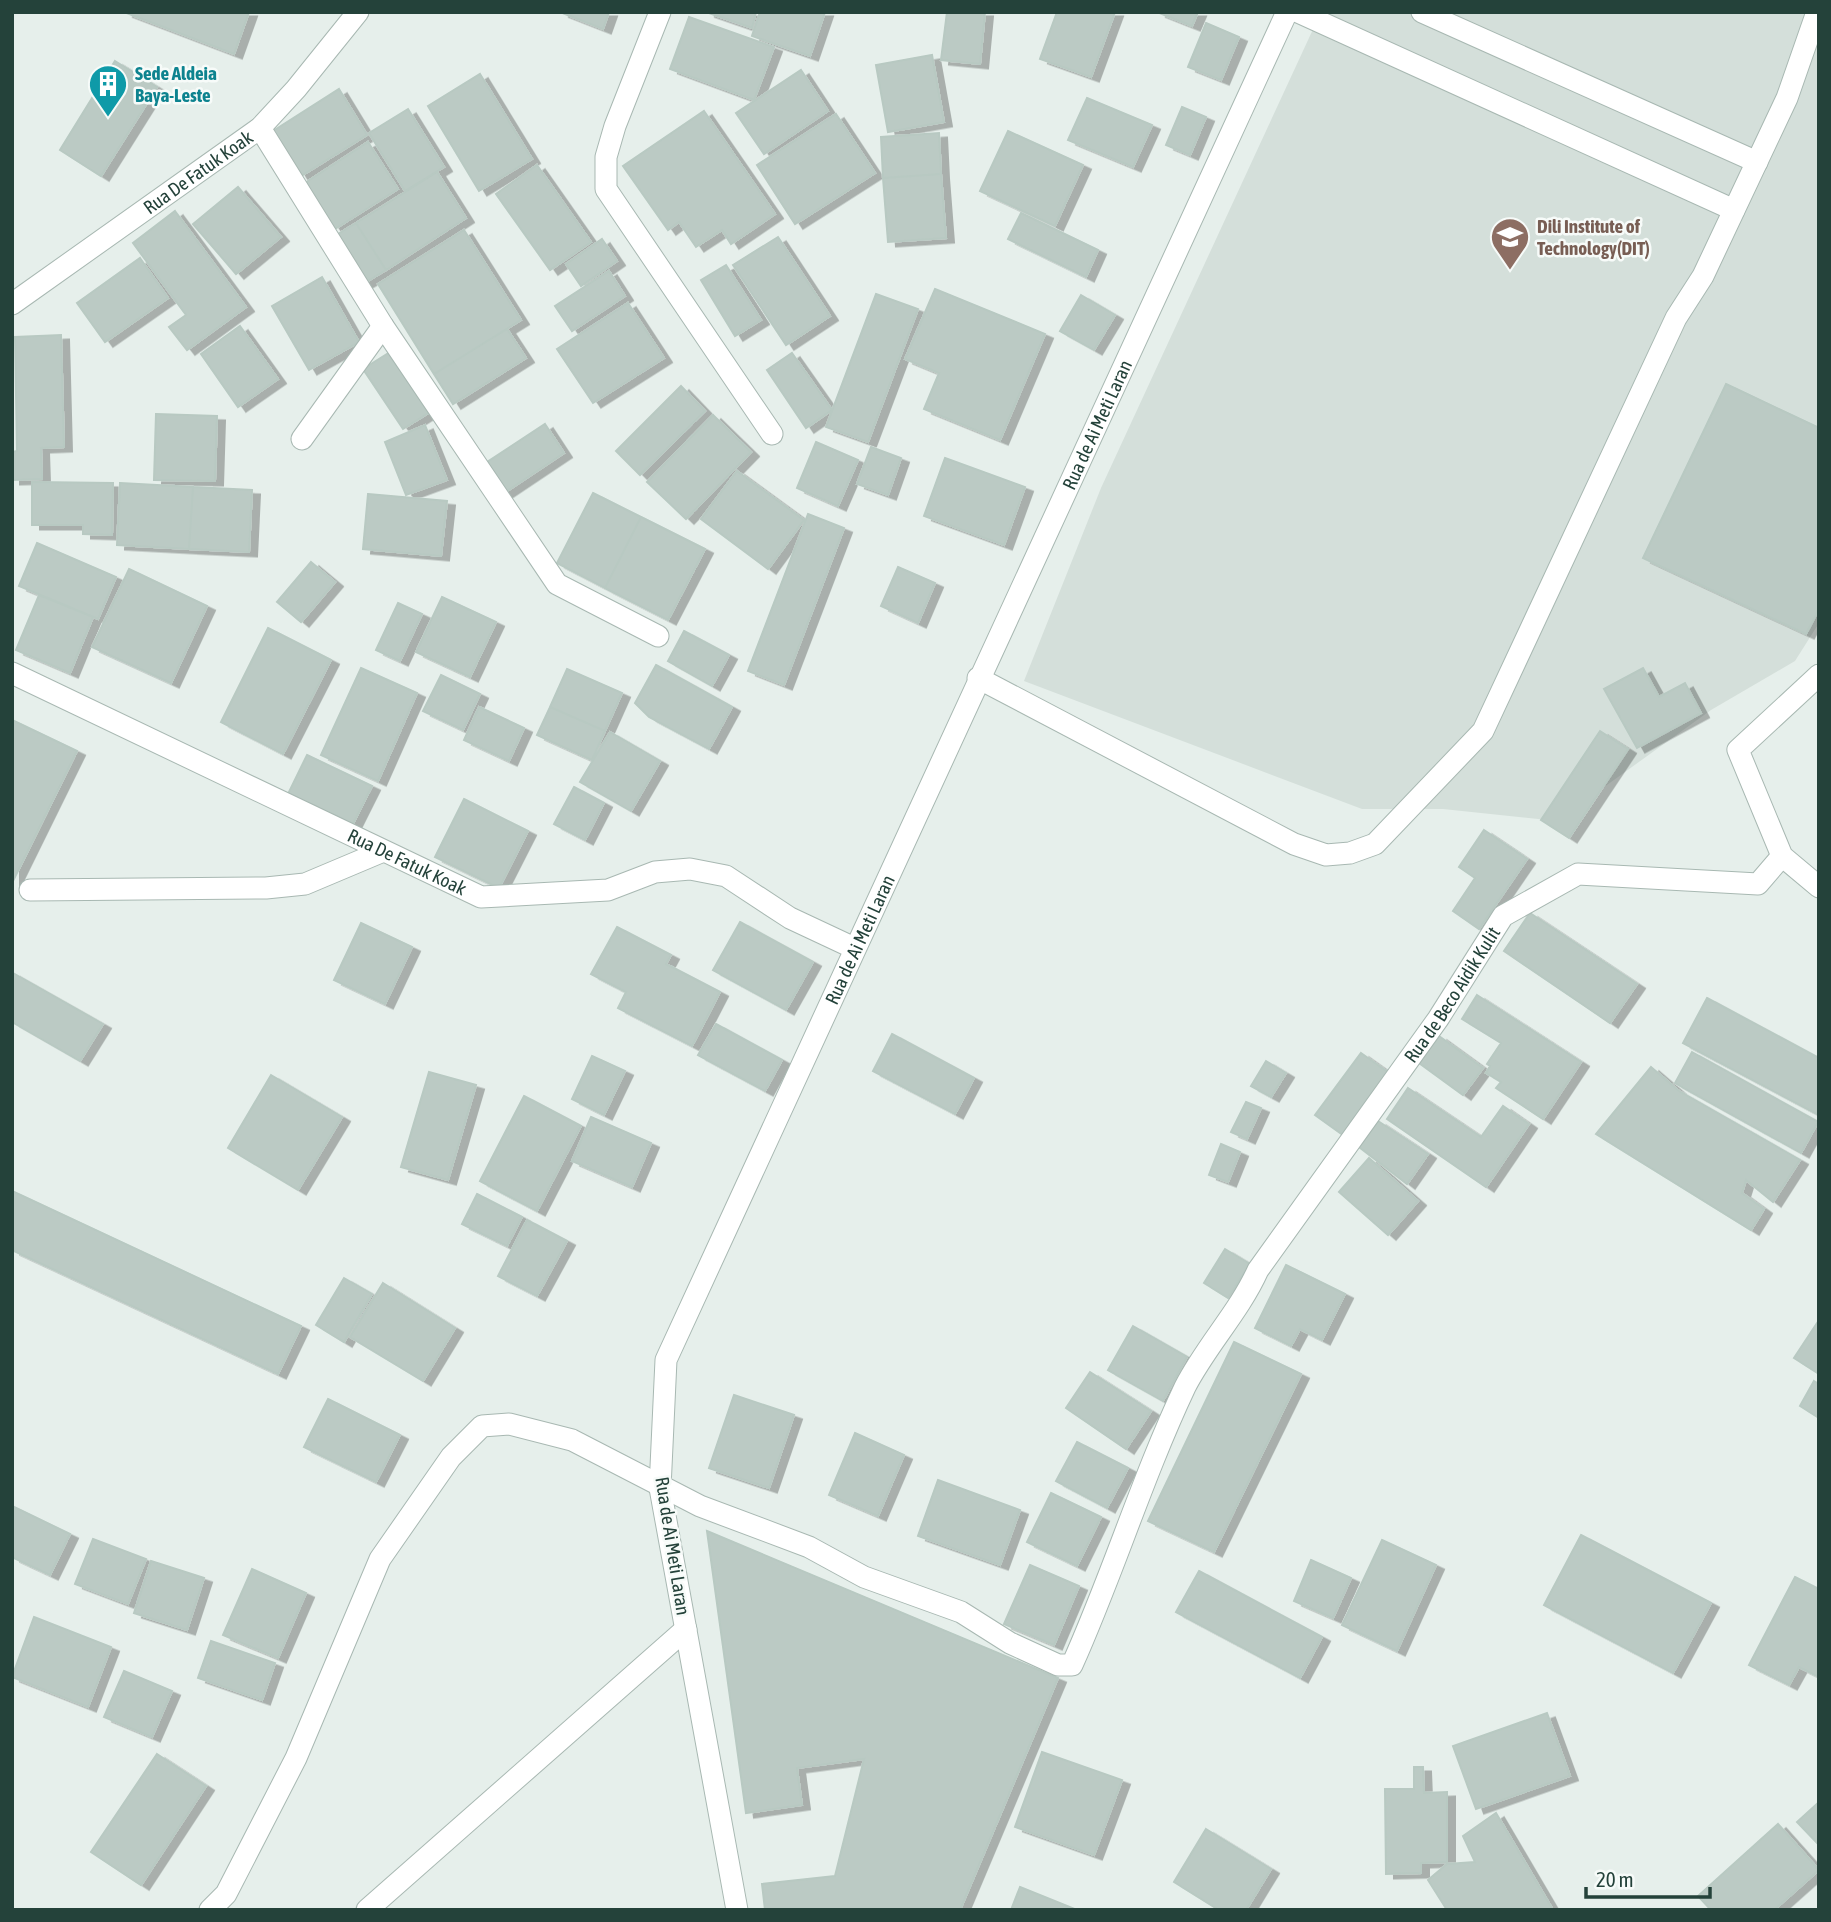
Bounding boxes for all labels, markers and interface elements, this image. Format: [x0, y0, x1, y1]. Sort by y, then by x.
place label: Sede Aldeia Baya-Leste [135, 62, 217, 106]
building icon: Sede Aldeia Baya-Leste [87, 63, 129, 118]
street label: Rua De Fatuk Koak [139, 125, 257, 218]
place label: Dili Institute of Technology(DIT) [1537, 215, 1650, 259]
school or university icon: Dili Institute of Technology(DIT) [1489, 216, 1531, 271]
street label: Rua de Ai Meti Laran [1058, 356, 1136, 493]
street label: Rua De Fatuk Koak [344, 824, 471, 900]
street label: Rua de Ai Meti Laran [820, 871, 899, 1008]
street label: Rua de Beco Aidik Kulit [1399, 923, 1504, 1067]
street label: Rua de Ai Meti Laran [651, 1475, 695, 1617]
scale bar [1586, 1856, 1710, 1900]
text: 20 m [1596, 1867, 1634, 1891]

